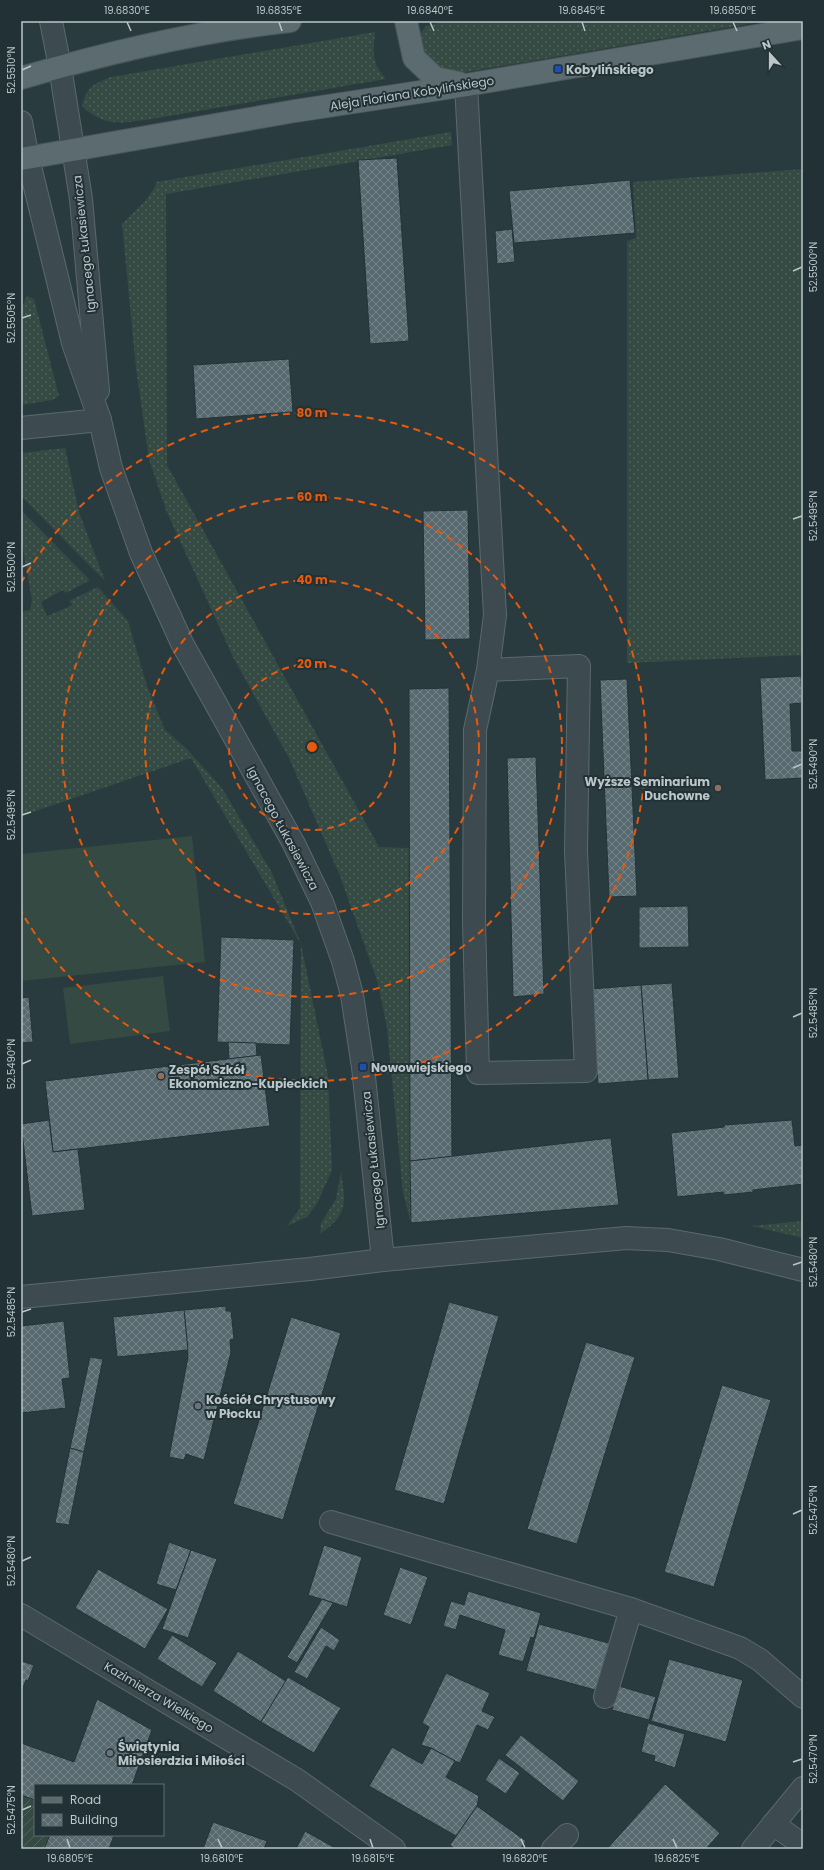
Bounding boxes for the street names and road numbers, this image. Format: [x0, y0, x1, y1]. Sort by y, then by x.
street label: Aleja Floriana Kobylińskiego [329, 72, 496, 114]
street label: Ignacego Łukasiewicza [68, 174, 100, 314]
street label: Ignacego Łukasiewicza [243, 763, 323, 893]
street label: Ignacego Łukasiewicza [357, 1090, 389, 1230]
street label: Kazimierza Wielkiego [101, 1657, 217, 1737]

